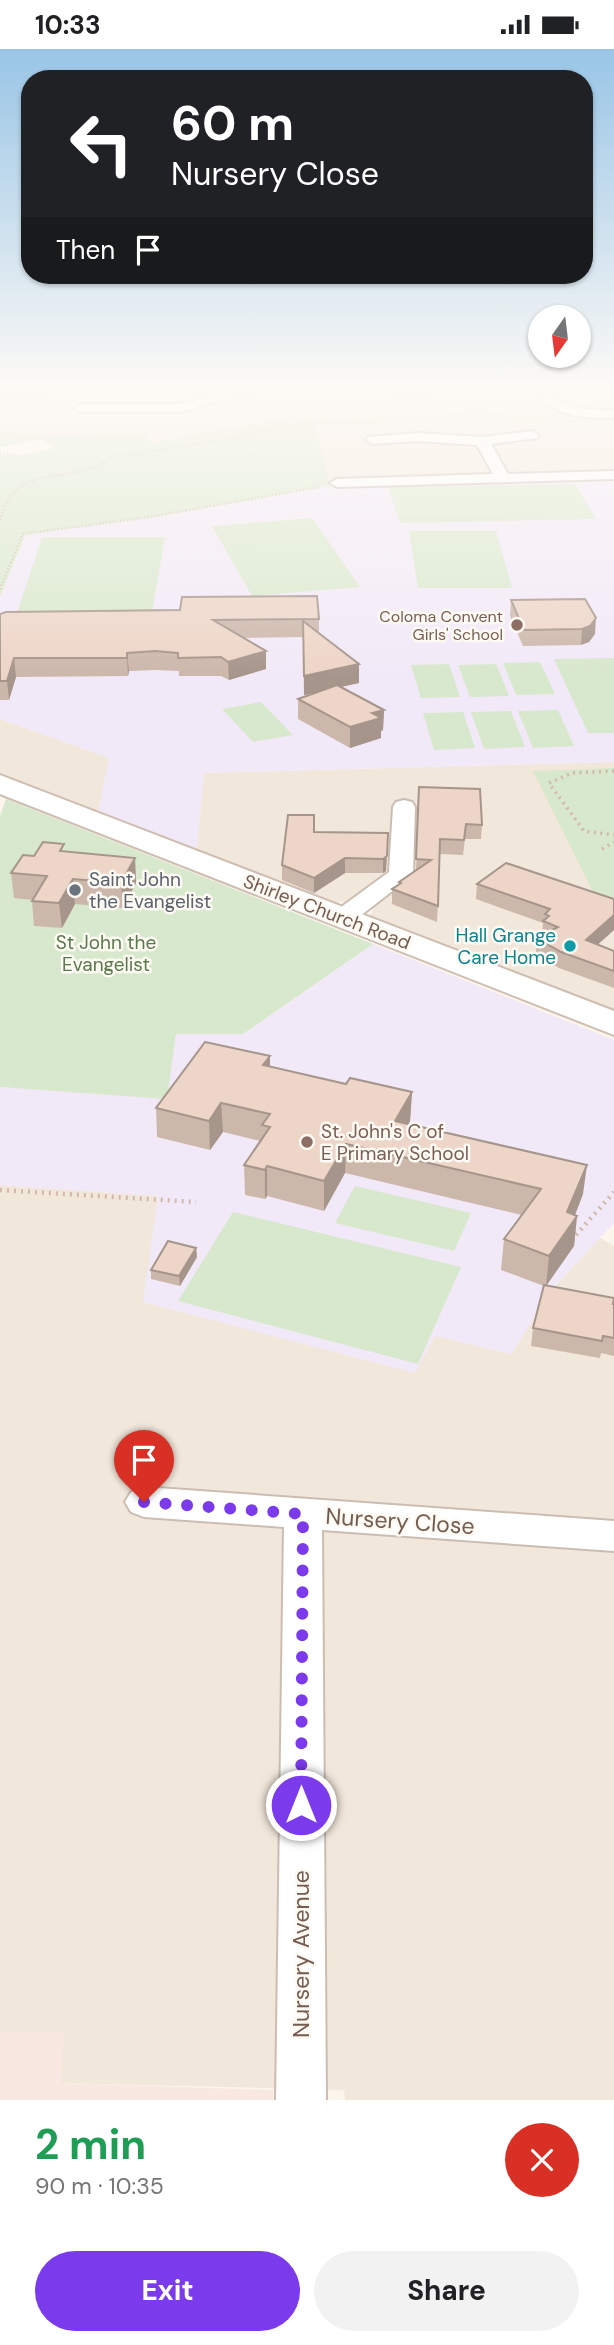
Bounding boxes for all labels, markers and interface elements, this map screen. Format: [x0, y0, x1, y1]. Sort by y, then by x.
text: 10:33 [35, 8, 101, 42]
text: 60 m [171, 91, 294, 155]
icon: left [56, 98, 147, 189]
text: Nursery Close [171, 153, 379, 195]
icon: arrive [129, 231, 167, 269]
text: Then [56, 233, 115, 267]
north arrow [528, 305, 592, 367]
map controls [528, 305, 591, 368]
place label: Coloma Convent Girls' School [379, 606, 503, 645]
marker: Coloma Convent Girls' School [509, 617, 525, 633]
place label: Saint John the Evangelist [89, 867, 211, 914]
street label: Shirley Church Road [240, 869, 414, 955]
marker: Saint John the Evangelist [67, 882, 83, 898]
place label: Hall Grange Care Home [456, 923, 556, 970]
park label: St John the Evangelist [56, 930, 156, 977]
marker: Hall Grange Care Home [562, 938, 578, 954]
place label: St. John's C of E Primary School [321, 1119, 469, 1166]
marker: St. John's C of E Primary School [299, 1134, 315, 1150]
pin [114, 1430, 174, 1502]
icon: arrive [125, 1441, 163, 1479]
street label: Nursery Close [324, 1501, 476, 1541]
position arrow [264, 1768, 338, 1842]
street label: Nursery Avenue [286, 1870, 316, 2038]
text: 2 min [35, 2117, 146, 2172]
button: close [505, 2123, 579, 2197]
text: 90 m · 10:35 [35, 2171, 164, 2201]
button: Exit [35, 2251, 300, 2331]
button: Share [314, 2251, 579, 2331]

